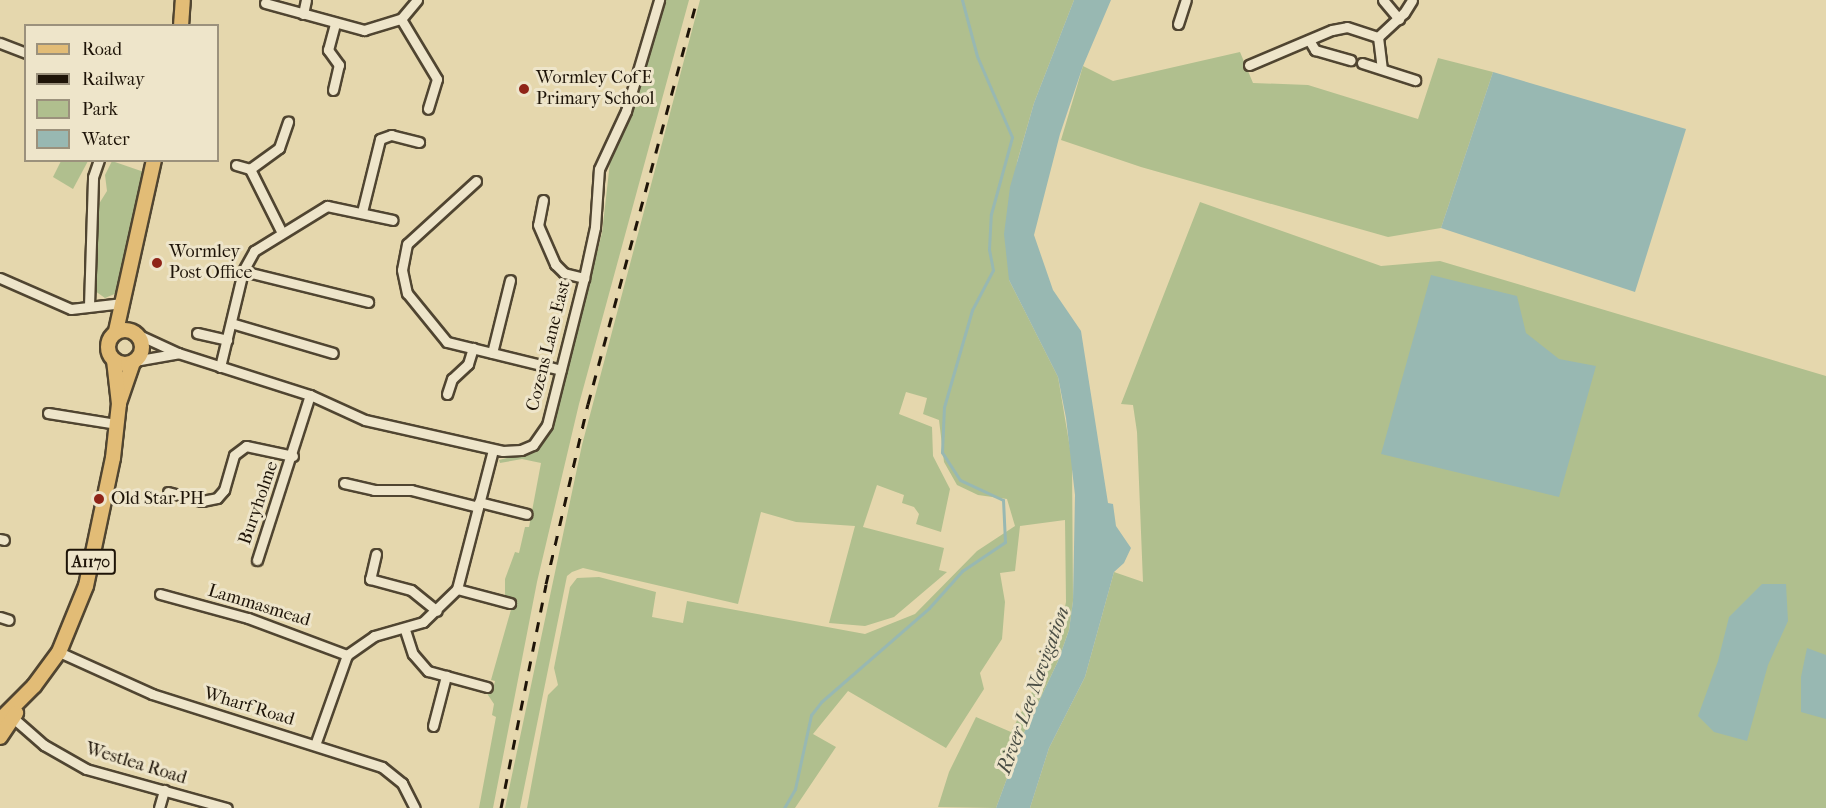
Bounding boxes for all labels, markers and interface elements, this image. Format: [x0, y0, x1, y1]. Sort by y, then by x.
legend [24, 24, 219, 162]
text: Road [82, 39, 122, 60]
place label: Wormley CofE Primary School [536, 68, 654, 110]
text: Railway [82, 69, 145, 90]
marker: Wormley CofE Primary School [517, 82, 531, 96]
text: Park [82, 99, 118, 120]
text: Water [82, 129, 130, 150]
place label: Wormley Post Office [169, 242, 252, 284]
marker: Wormley Post Office [150, 256, 164, 270]
street label: Cozens Lane East [522, 278, 576, 414]
street label: Buryholme [235, 458, 283, 548]
place label: Old Star PH [111, 488, 204, 510]
marker: Old Star PH [92, 492, 106, 506]
road number: A1170 [66, 549, 116, 575]
street label: Lammasmead [205, 580, 313, 632]
water label: River Lee Navigation [992, 603, 1074, 777]
street label: Wharf Road [201, 683, 297, 731]
street label: Westlea Road [83, 738, 189, 790]

